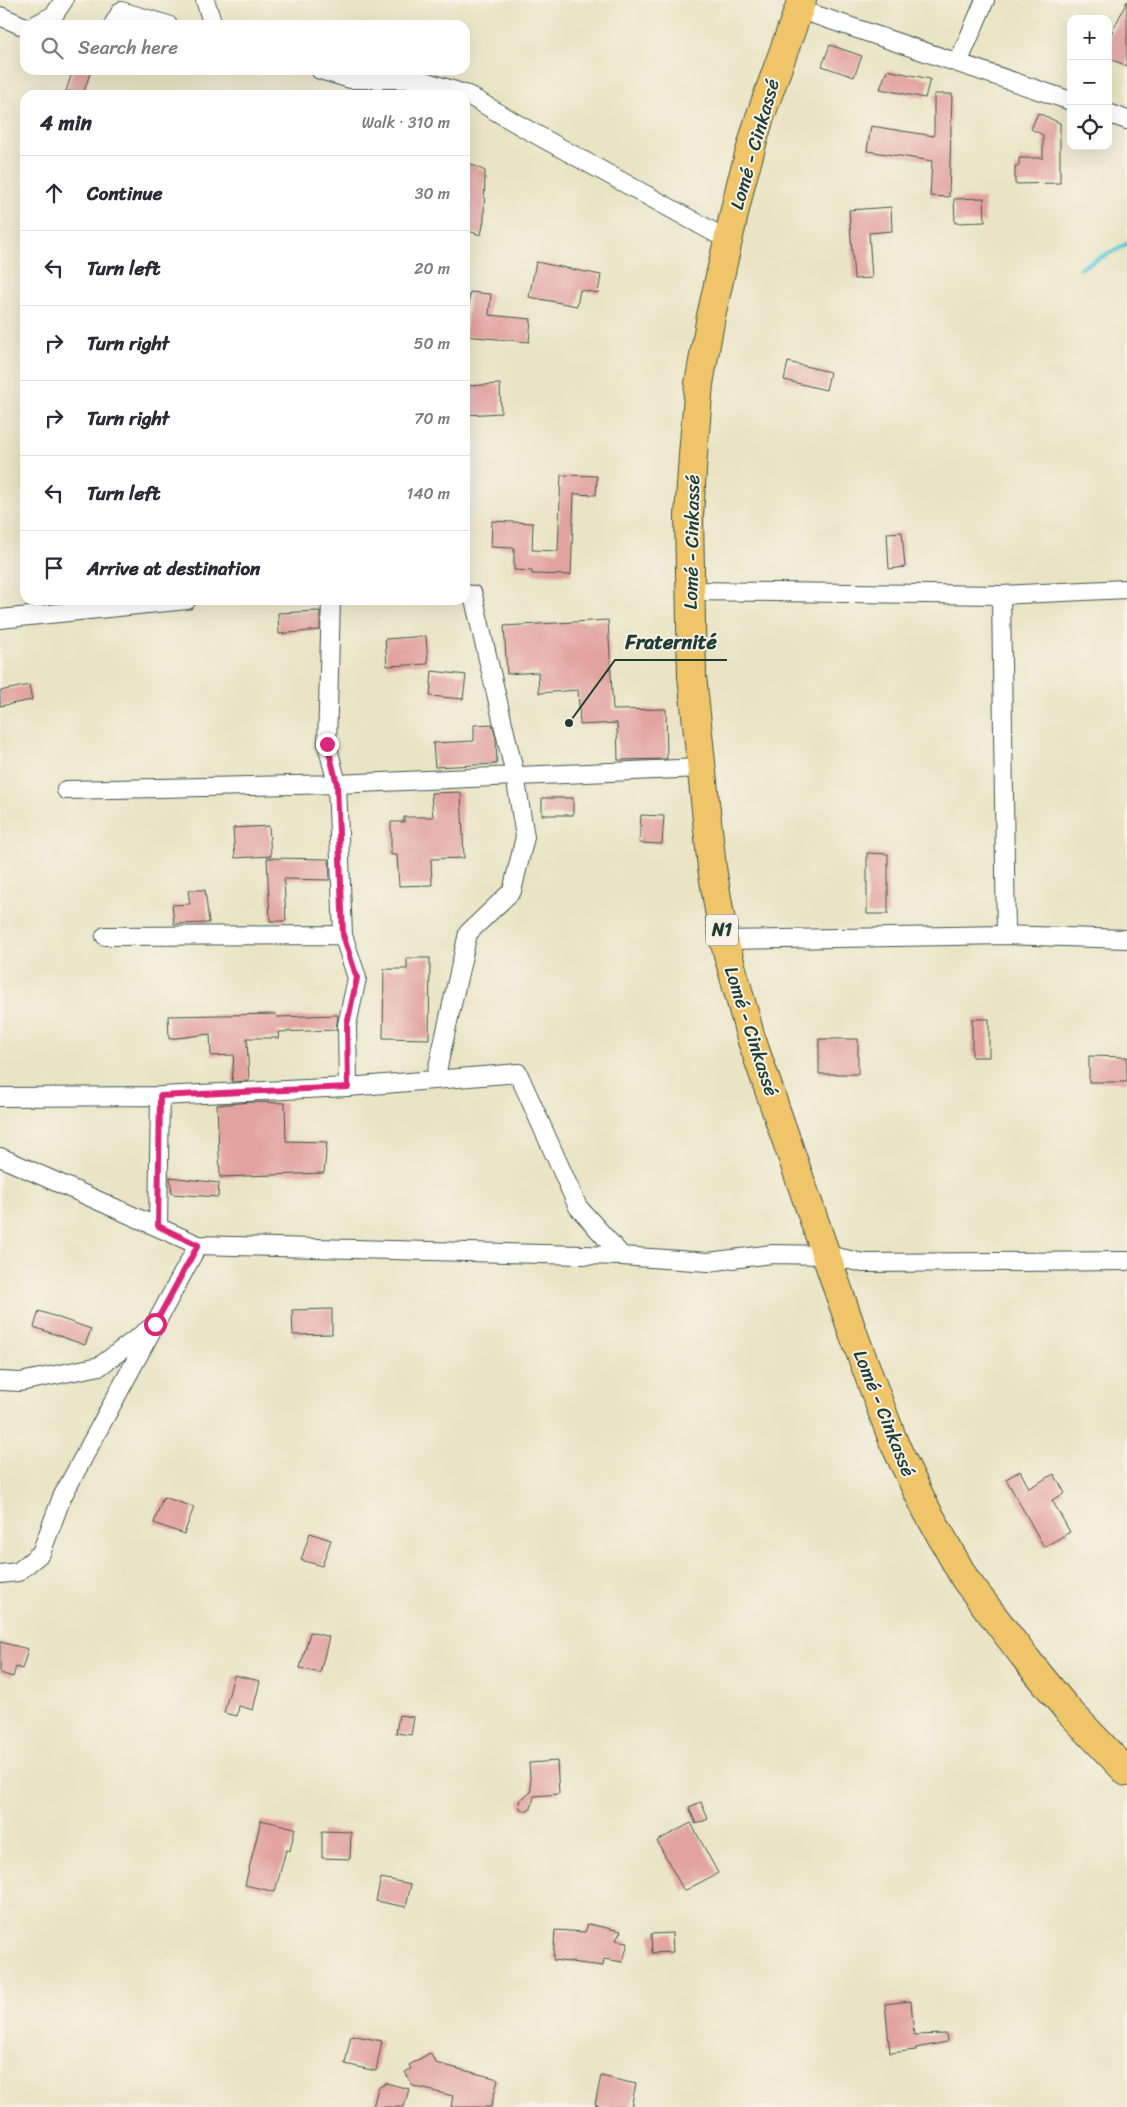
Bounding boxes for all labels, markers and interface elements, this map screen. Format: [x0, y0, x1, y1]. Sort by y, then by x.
map controls [1067, 15, 1112, 150]
button: + [1067, 15, 1112, 60]
search box [20, 20, 470, 75]
text: Search here [78, 31, 178, 64]
icon: search [38, 34, 66, 62]
button: − [1067, 60, 1112, 105]
street label: Lomé - Cinkassé [720, 75, 789, 213]
text: 4 min [40, 104, 92, 142]
button: locate [1067, 105, 1112, 150]
text: Walk · 310 m [362, 108, 450, 137]
text: Continue [87, 177, 163, 210]
icon: ahead [40, 179, 68, 207]
text: 30 m [415, 179, 450, 208]
text: Turn left [87, 252, 160, 285]
icon: left [40, 254, 68, 282]
text: 20 m [414, 254, 450, 283]
text: Turn right [87, 327, 169, 360]
icon: right [40, 329, 68, 357]
text: 50 m [414, 329, 450, 358]
text: Turn right [87, 402, 169, 435]
icon: right [40, 404, 68, 432]
text: 70 m [414, 404, 450, 433]
street label: Lomé - Cinkassé [674, 474, 709, 610]
text: Turn left [87, 477, 160, 510]
icon: left [40, 479, 68, 507]
text: 140 m [407, 479, 450, 508]
text: Arrive at destination [87, 552, 260, 585]
icon: arrive [40, 554, 68, 582]
callout: Fraternité [615, 625, 727, 660]
text: Fraternité [624, 625, 718, 660]
route end [316, 733, 339, 756]
road number: N1 [706, 914, 738, 946]
street label: Lomé - Cinkassé [715, 962, 788, 1101]
route start [144, 1313, 167, 1336]
street label: Lomé - Cinkassé [844, 1345, 925, 1482]

